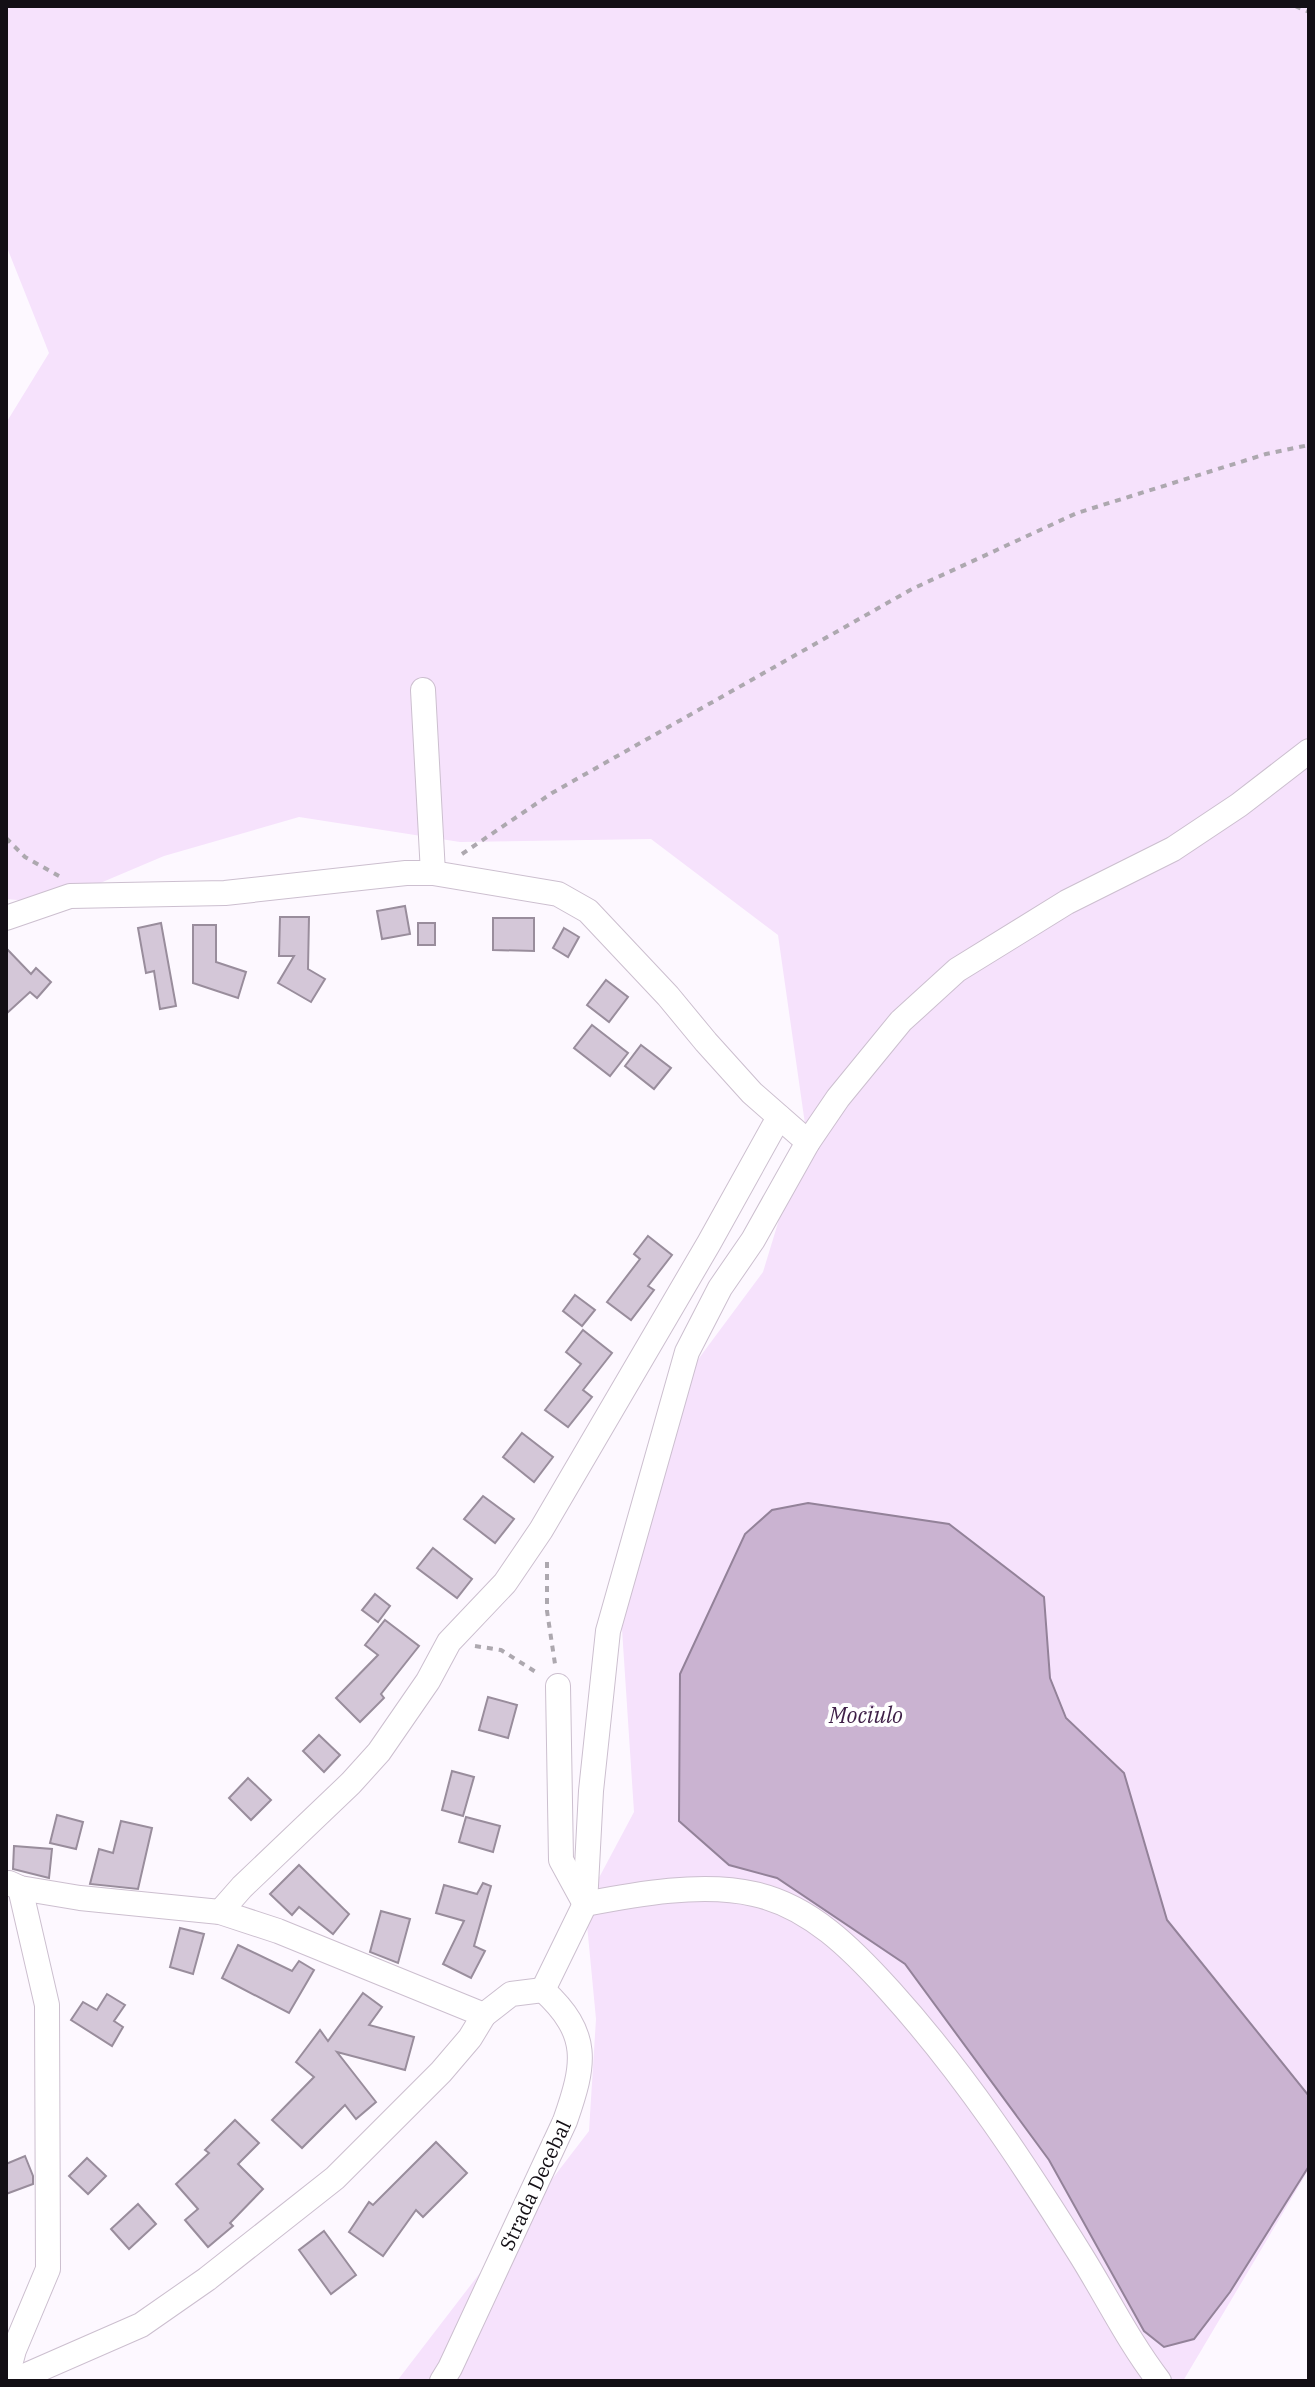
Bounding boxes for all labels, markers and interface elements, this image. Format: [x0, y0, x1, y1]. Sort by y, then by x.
water label: Mociulo [828, 1700, 903, 1729]
street label: Strada Decebal [493, 2115, 577, 2255]

